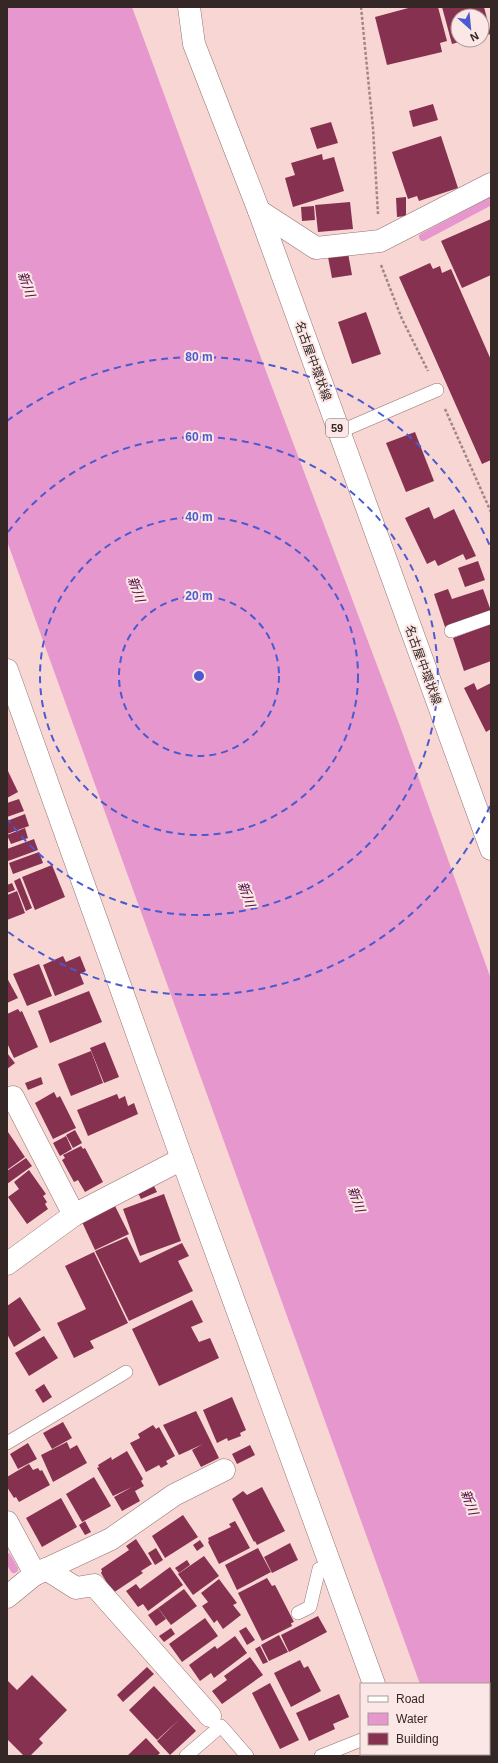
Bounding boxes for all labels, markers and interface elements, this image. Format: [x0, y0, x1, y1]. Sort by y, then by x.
north arrow [450, 8, 490, 48]
text: N [468, 30, 481, 44]
water label: 新川 [15, 269, 39, 301]
street label: 名古屋中環状線 [292, 319, 334, 403]
text: 80 m [185, 350, 213, 364]
road number: 59 [326, 419, 348, 437]
text: 60 m [185, 430, 213, 444]
text: 40 m [185, 510, 213, 524]
water label: 新川 [125, 574, 149, 606]
text: 20 m [185, 589, 213, 603]
street label: 名古屋中環状線 [402, 623, 444, 707]
centre of rings [192, 669, 206, 683]
water label: 新川 [235, 879, 259, 911]
water label: 新川 [345, 1184, 369, 1216]
water label: 新川 [458, 1487, 482, 1519]
legend [360, 1683, 490, 1755]
text: Road [396, 1692, 425, 1706]
text: Water [396, 1712, 428, 1726]
text: Building [396, 1732, 439, 1746]

